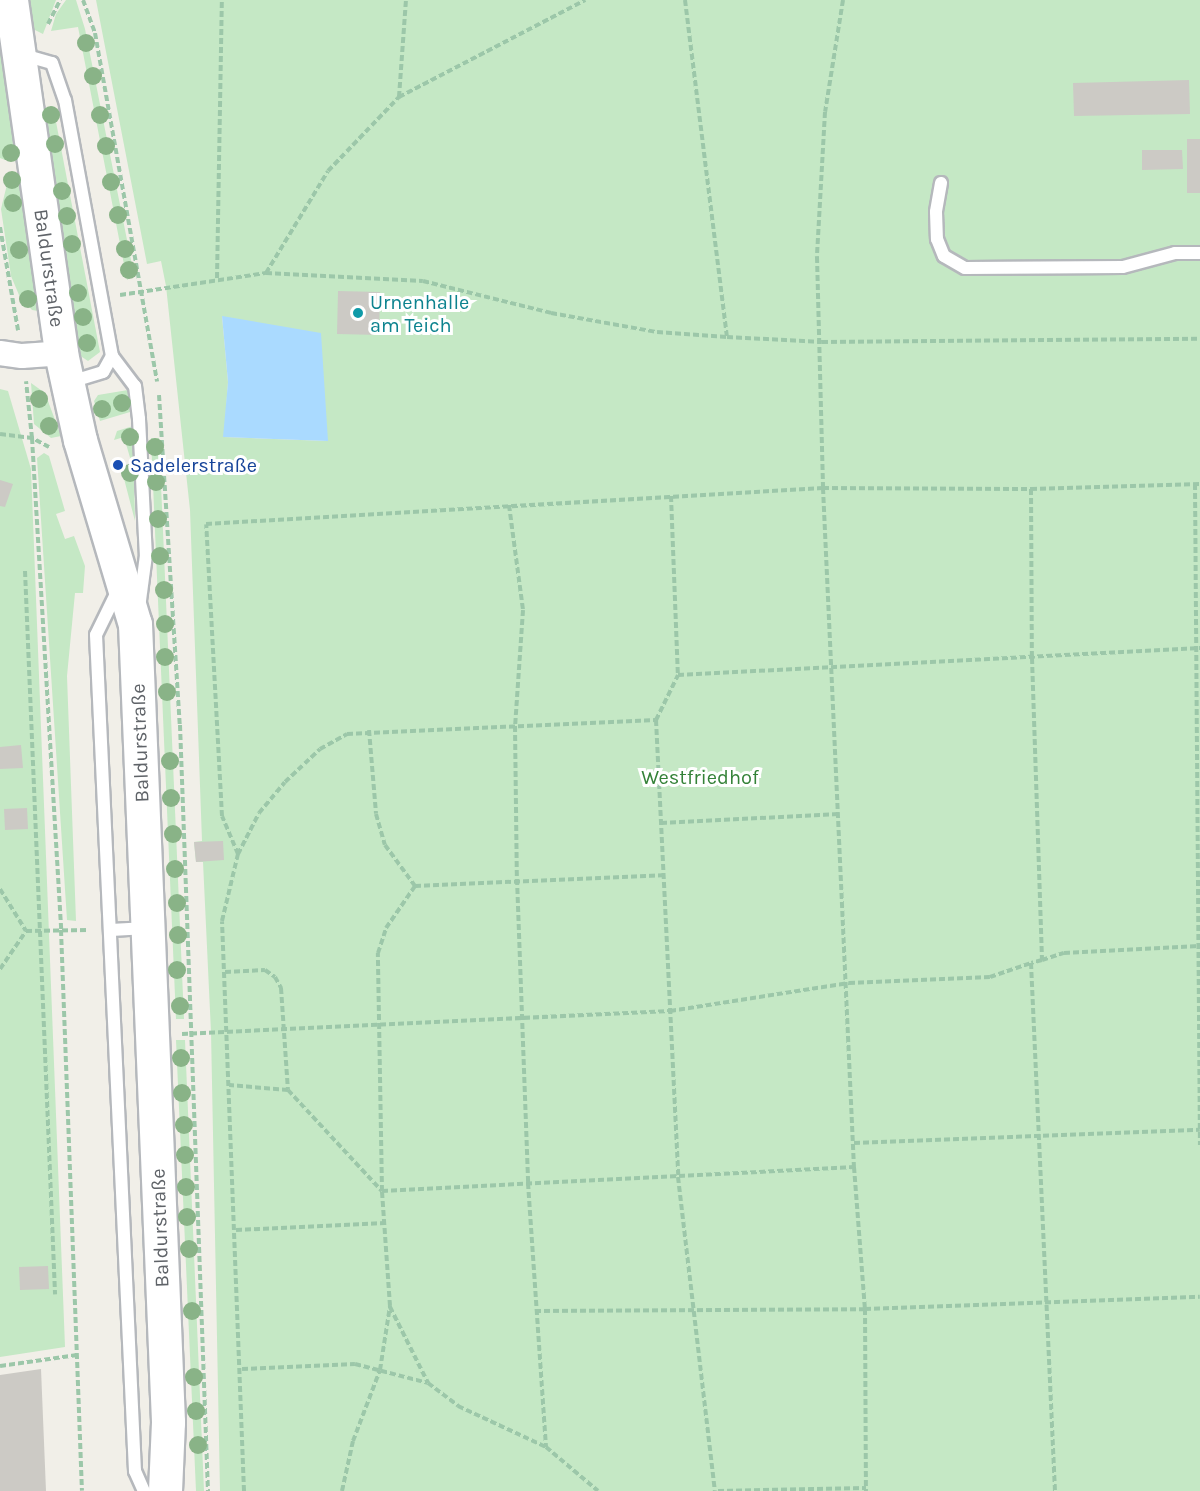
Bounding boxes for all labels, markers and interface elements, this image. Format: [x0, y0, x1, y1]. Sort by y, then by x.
street label: Baldurstraße [29, 207, 69, 329]
place label: Urnenhalle am Teich [370, 290, 469, 337]
marker: Urnenhalle am Teich [351, 306, 365, 320]
place label: Sadelerstraße [130, 453, 257, 477]
marker: Sadelerstraße [111, 458, 125, 472]
street label: Baldurstraße [126, 683, 154, 803]
park label: Westfriedhof [641, 765, 759, 789]
street label: Baldurstraße [146, 1168, 174, 1288]

